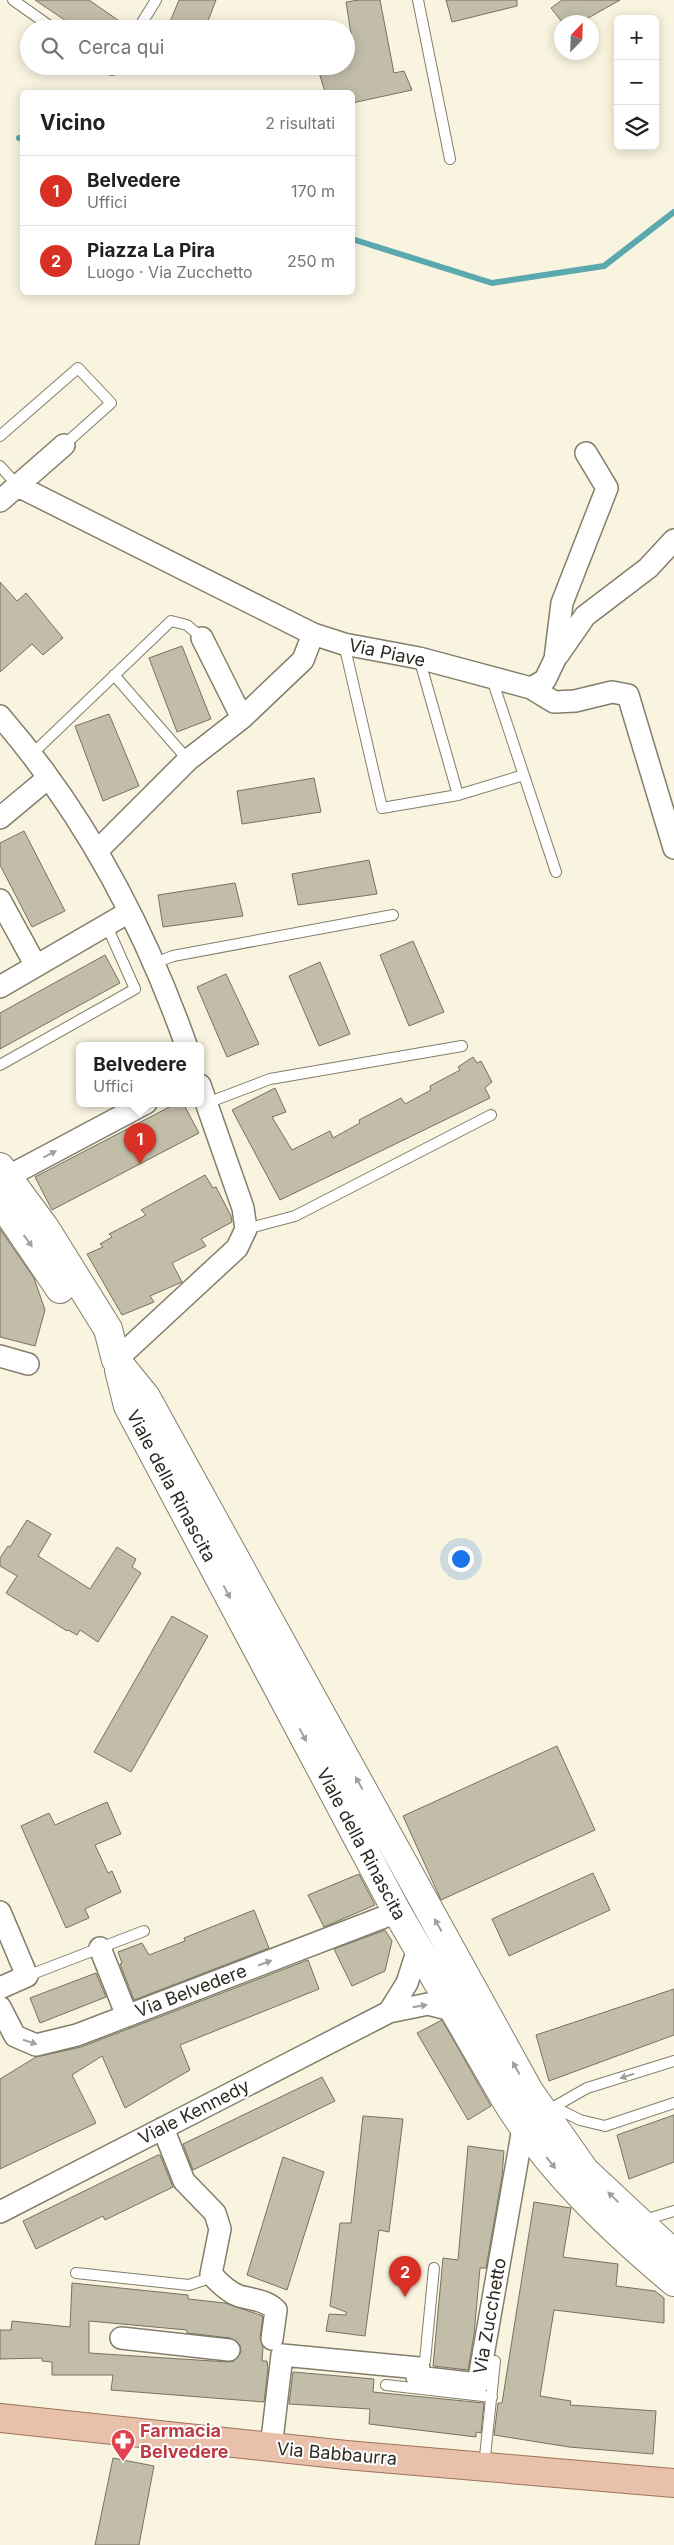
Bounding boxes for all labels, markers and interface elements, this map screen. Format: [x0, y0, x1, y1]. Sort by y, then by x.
north arrow [554, 15, 599, 60]
map controls [614, 15, 659, 150]
button: + [614, 15, 659, 60]
search box [20, 20, 355, 75]
icon: search [38, 34, 66, 62]
text: Cerca qui [78, 36, 164, 59]
button: − [614, 60, 659, 105]
button: layers [614, 105, 659, 150]
text: Vicino [40, 110, 105, 135]
text: 2 risultati [265, 113, 335, 133]
text: Belvedere [87, 169, 181, 192]
text: 1 [53, 181, 59, 201]
text: 170 m [291, 181, 335, 201]
text: Uffici [87, 192, 127, 212]
text: Piazza La Pira [87, 239, 215, 262]
text: 2 [51, 251, 61, 271]
text: 250 m [287, 251, 335, 271]
text: Luogo · Via Zucchetto [87, 262, 253, 282]
street label: Via Piave [347, 634, 427, 671]
popup [76, 1042, 204, 1107]
text: Belvedere [93, 1053, 187, 1076]
text: Uffici [93, 1076, 133, 1096]
pin: 1 [124, 1123, 156, 1164]
one-way arrow [43, 1150, 58, 1158]
one-way arrow [23, 1234, 33, 1248]
street label: Viale della Rinascita [122, 1406, 220, 1565]
your location [448, 1546, 474, 1572]
one-way arrow [223, 1585, 231, 1599]
one-way arrow [299, 1728, 307, 1743]
street label: Viale della Rinascita [312, 1764, 410, 1923]
one-way arrow [355, 1776, 363, 1791]
one-way arrow [433, 1919, 442, 1932]
one-way arrow [258, 1959, 273, 1967]
street label: Via Belvedere [132, 1960, 249, 2021]
one-way arrow [413, 2001, 429, 2009]
one-way arrow [23, 2038, 38, 2046]
one-way arrow [512, 2060, 520, 2075]
one-way arrow [620, 2072, 635, 2080]
street label: Viale Kennedy [135, 2075, 253, 2149]
one-way arrow [546, 2156, 557, 2169]
one-way arrow [607, 2191, 619, 2203]
pin: 2 [389, 2256, 421, 2297]
street label: Via Zucchetto [469, 2256, 510, 2376]
place label: Farmacia Belvedere [140, 2420, 229, 2462]
pharmacy icon: Farmacia Belvedere [110, 2428, 136, 2462]
street label: Via Babbaurra [276, 2438, 398, 2469]

